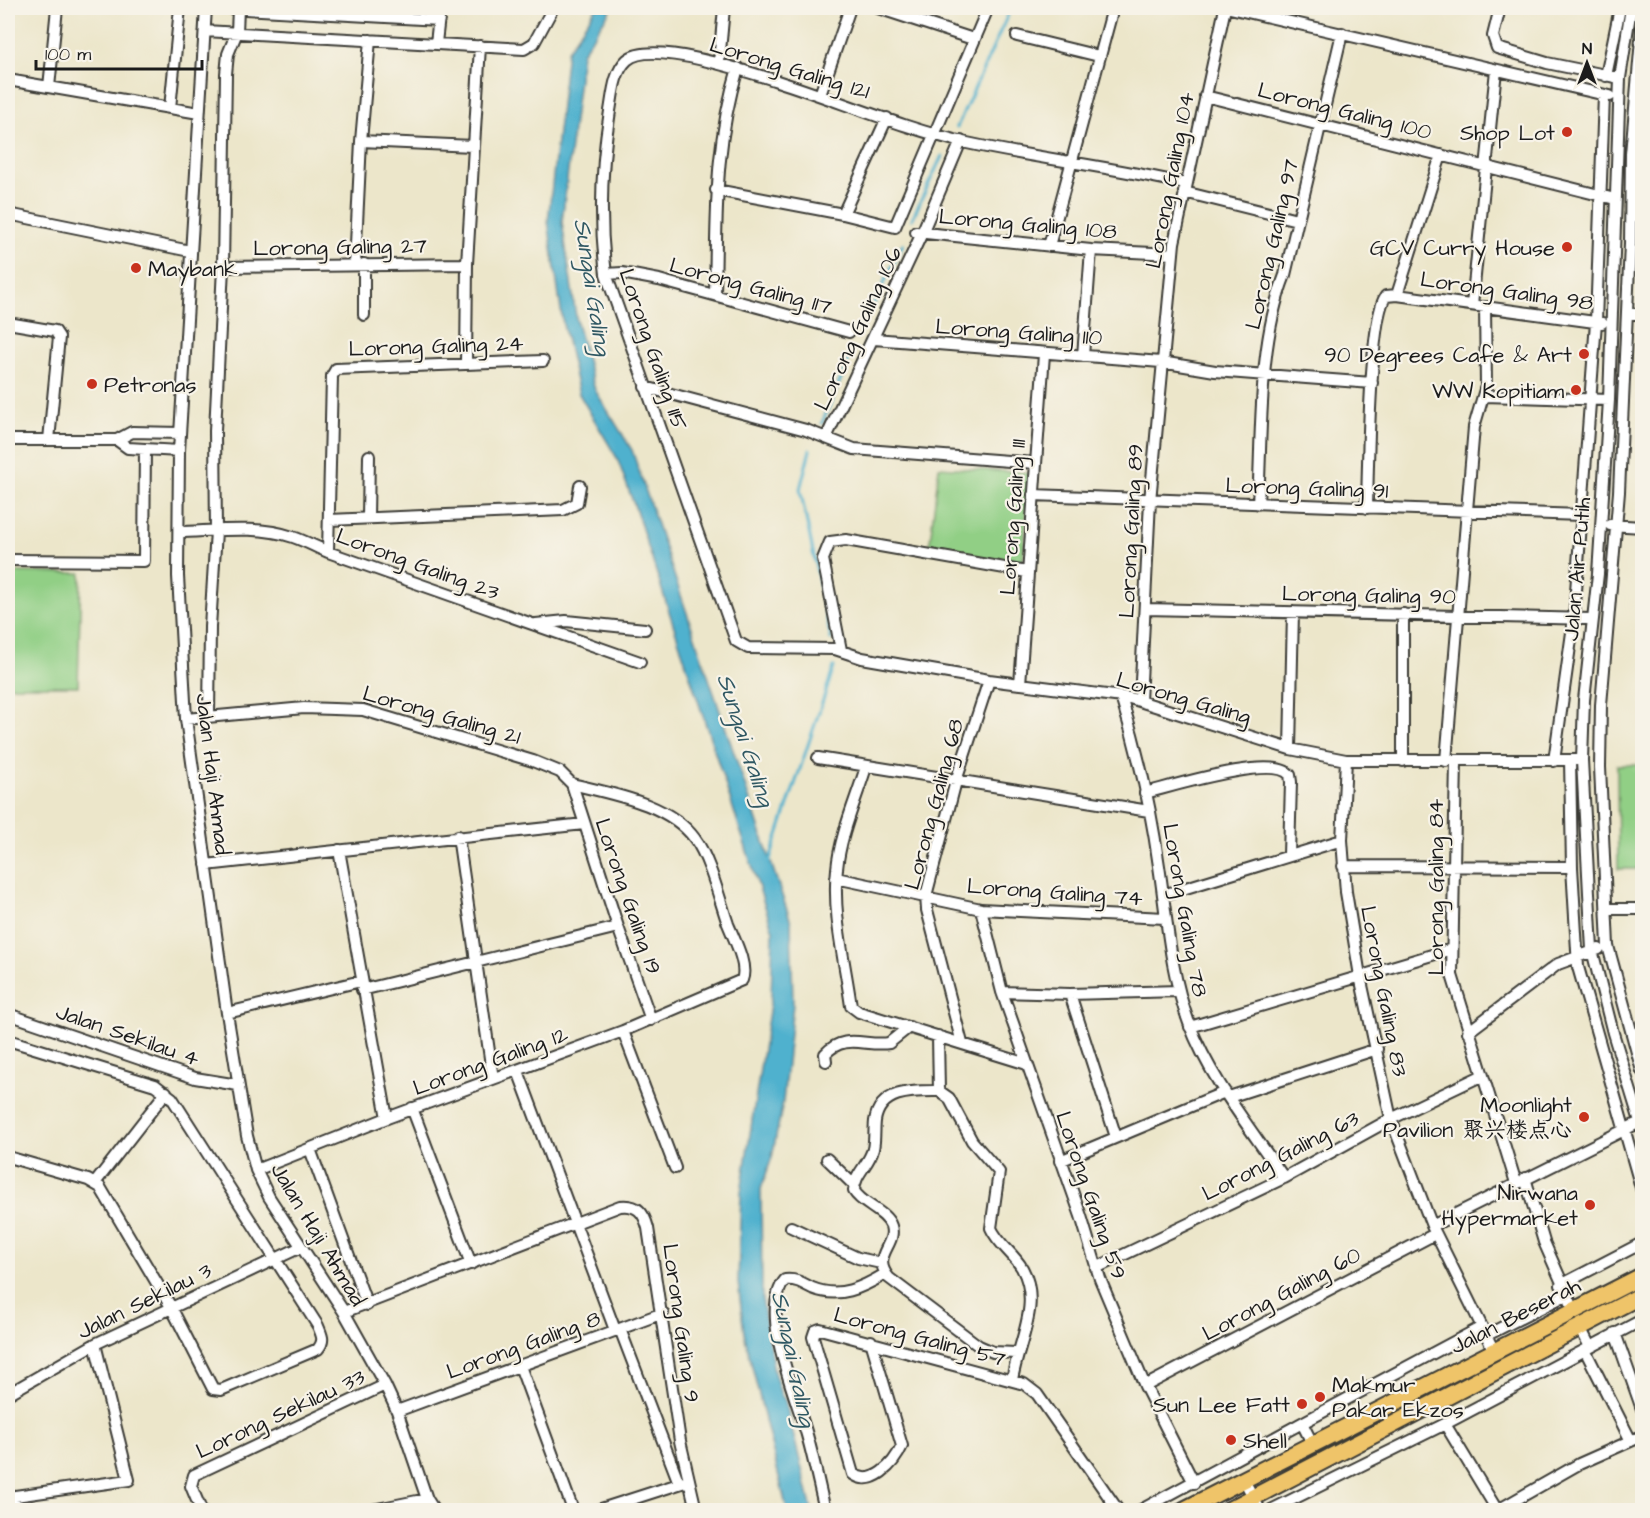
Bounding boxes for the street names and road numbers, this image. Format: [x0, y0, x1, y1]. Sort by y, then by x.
street label: Lorong Galing 121 [705, 29, 874, 109]
street label: Lorong Galing 100 [1254, 75, 1435, 149]
street label: Lorong Galing 104 [1138, 89, 1204, 271]
street label: Lorong Galing 97 [1238, 156, 1308, 333]
street label: Lorong Galing 108 [937, 201, 1118, 249]
street label: Lorong Galing 27 [253, 230, 428, 266]
street label: Lorong Galing 106 [807, 241, 911, 416]
street label: Lorong Galing 117 [666, 250, 836, 324]
street label: Lorong Galing 98 [1418, 264, 1595, 320]
street label: Lorong Galing 115 [609, 265, 695, 435]
street label: Lorong Galing 110 [934, 311, 1103, 355]
street label: Lorong Galing 24 [348, 328, 524, 366]
street label: Lorong Galing 111 [993, 438, 1035, 596]
street label: Lorong Galing 89 [1111, 443, 1153, 619]
street label: Lorong Galing 91 [1225, 470, 1389, 508]
street label: Jalan Air Putih [1556, 496, 1599, 642]
street label: Lorong Galing 23 [331, 521, 503, 609]
street label: Lorong Galing 90 [1282, 578, 1456, 614]
street label: Lorong Galing [1112, 664, 1255, 733]
street label: Lorong Galing 21 [359, 678, 524, 754]
street label: Jalan Haji Ahmad [187, 692, 238, 857]
street label: Lorong Galing 68 [897, 716, 973, 894]
street label: Lorong Galing 84 [1421, 799, 1453, 975]
street label: Lorong Galing 19 [585, 814, 669, 979]
street label: Lorong Galing 78 [1153, 821, 1215, 1000]
street label: Lorong Galing 74 [966, 871, 1144, 915]
street label: Lorong Galing 83 [1351, 903, 1415, 1079]
street label: Jalan Sekilau 4 [52, 996, 203, 1074]
street label: Lorong Galing 12 [409, 1019, 573, 1105]
street label: Lorong Galing 63 [1197, 1103, 1365, 1210]
street label: Lorong Galing 59 [1046, 1107, 1134, 1284]
street label: Jalan Haji Ahmad [263, 1157, 373, 1312]
street label: Lorong Galing 60 [1197, 1239, 1367, 1350]
street label: Lorong Galing 9 [653, 1242, 707, 1405]
street label: Jalan Sekilau 3 [72, 1255, 217, 1347]
street label: Jalan Beserah [1445, 1270, 1586, 1362]
street label: Lorong Galing 57 [830, 1300, 1009, 1376]
street label: Lorong Galing 8 [442, 1303, 605, 1389]
street label: Lorong Sekilau 33 [191, 1362, 371, 1468]

